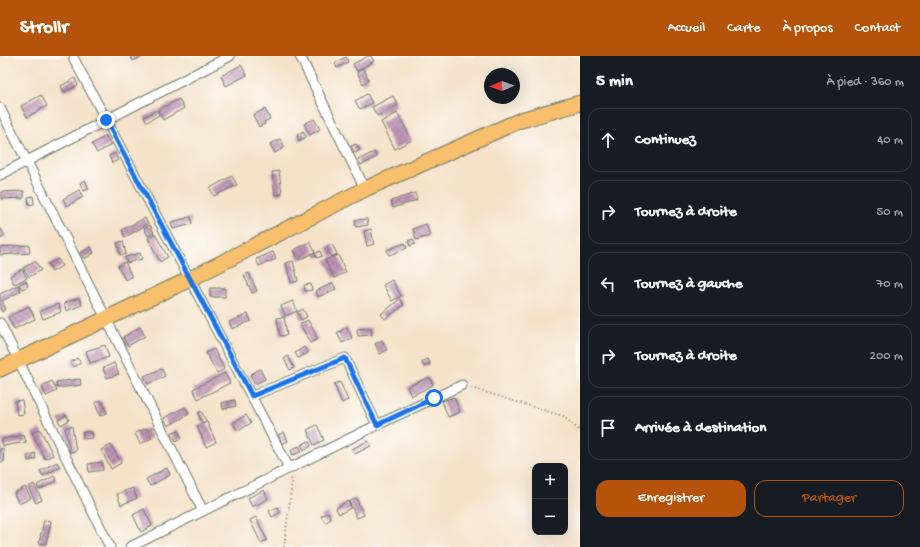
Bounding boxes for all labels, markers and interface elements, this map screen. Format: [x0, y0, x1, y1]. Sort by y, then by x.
text: Strollr [20, 17, 68, 40]
text: Accueil [668, 20, 705, 37]
text: Carte [727, 20, 761, 37]
text: À propos [783, 20, 833, 37]
text: Contact [855, 20, 900, 37]
north arrow [484, 68, 520, 104]
text: 5 min [596, 72, 633, 92]
text: À pied · 360 m [826, 75, 904, 90]
route end [97, 111, 115, 129]
icon: ahead [597, 129, 619, 151]
text: Continuez [635, 131, 696, 149]
text: 40 m [877, 133, 903, 148]
icon: right [597, 201, 619, 223]
text: Tournez à droite [635, 203, 737, 221]
text: 50 m [876, 205, 903, 220]
icon: left [597, 273, 619, 295]
text: Tournez à gauche [635, 275, 743, 293]
text: 70 m [877, 277, 903, 292]
icon: right [597, 345, 619, 367]
text: Tournez à droite [635, 347, 737, 365]
text: 200 m [870, 349, 903, 364]
route start [425, 389, 443, 407]
icon: arrive [597, 417, 619, 439]
text: Arrivée à destination [635, 419, 766, 437]
map controls [532, 463, 568, 535]
button: + [532, 463, 568, 499]
button: Enregistrer [596, 480, 746, 517]
button: Partager [754, 480, 904, 517]
button: − [532, 499, 568, 535]

